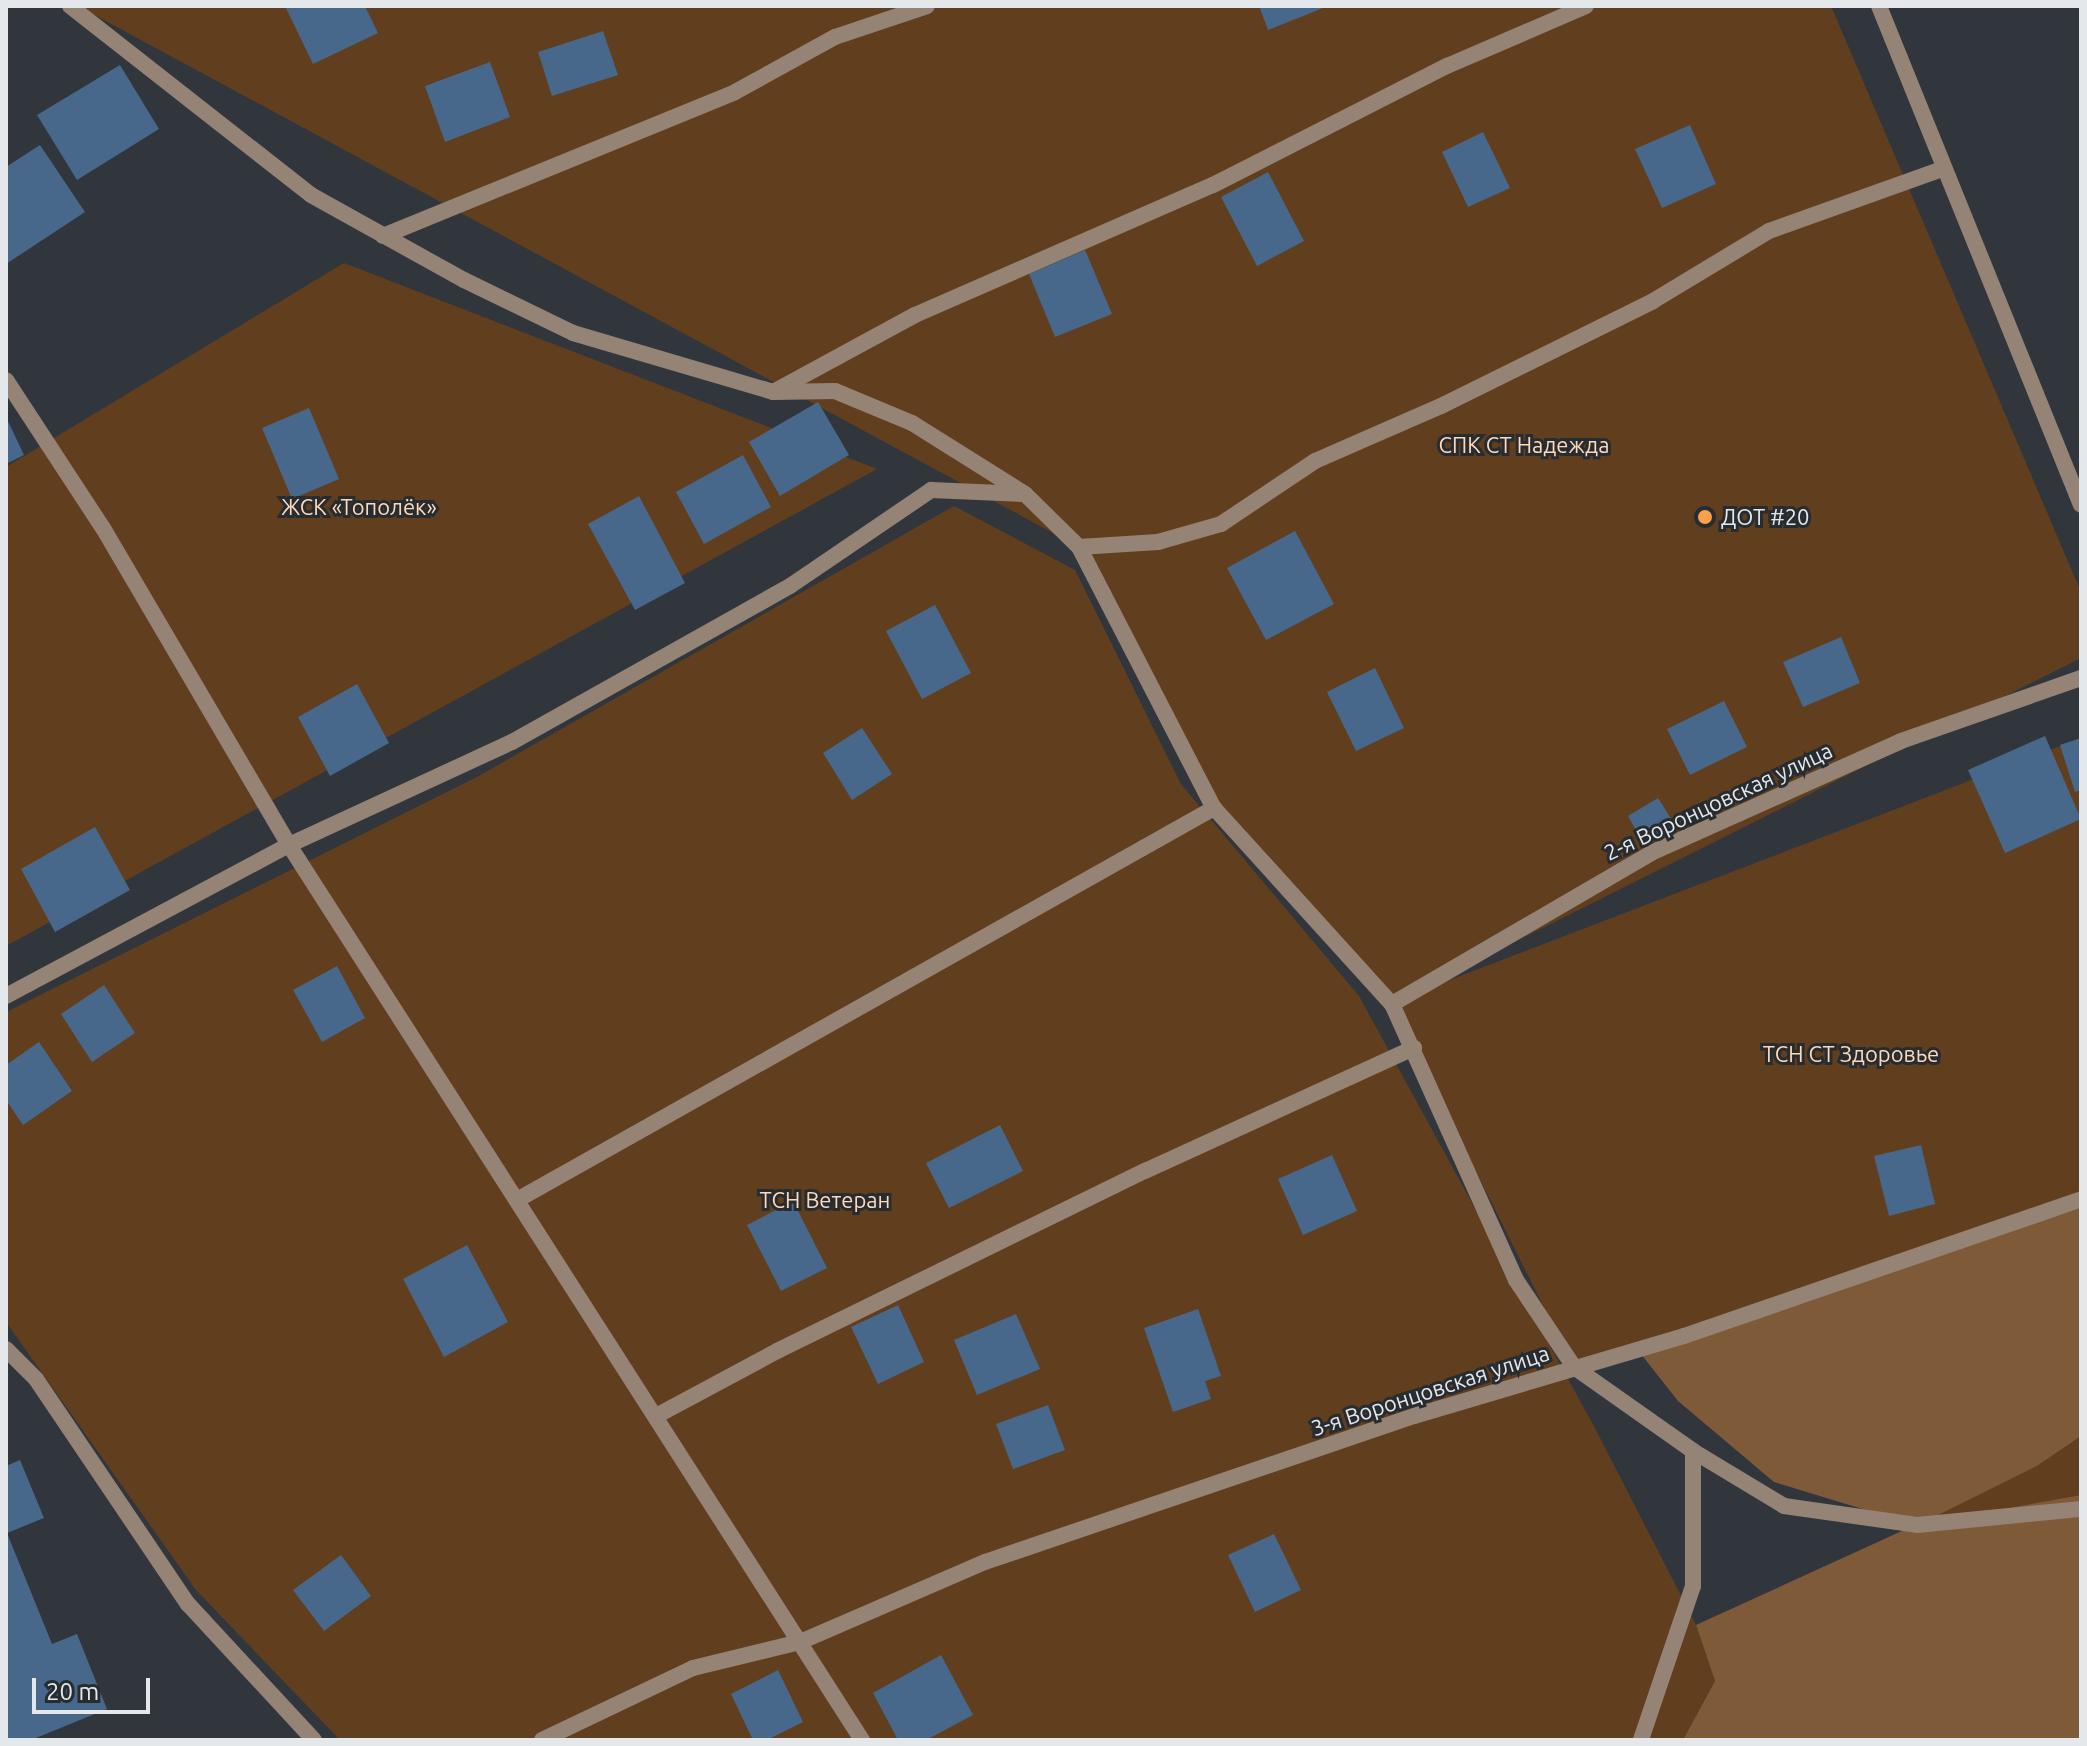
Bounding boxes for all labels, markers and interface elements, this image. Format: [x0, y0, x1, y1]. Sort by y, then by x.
park label: СПК СТ Надежда [1439, 432, 1609, 458]
park label: ЖСК «Тополёк» [281, 494, 437, 520]
place label: ДОТ #20 [1721, 504, 1810, 530]
marker: ДОТ #20 [1696, 508, 1714, 526]
street label: 2-я Воронцовская улица [1600, 736, 1836, 866]
park label: ТСН СТ Здоровье [1763, 1041, 1939, 1067]
park label: ТСН Ветеран [760, 1187, 890, 1213]
street label: 3-я Воронцовская улица [1308, 1339, 1552, 1441]
scale bar [36, 1662, 154, 1712]
text: 20 m [46, 1678, 99, 1705]

